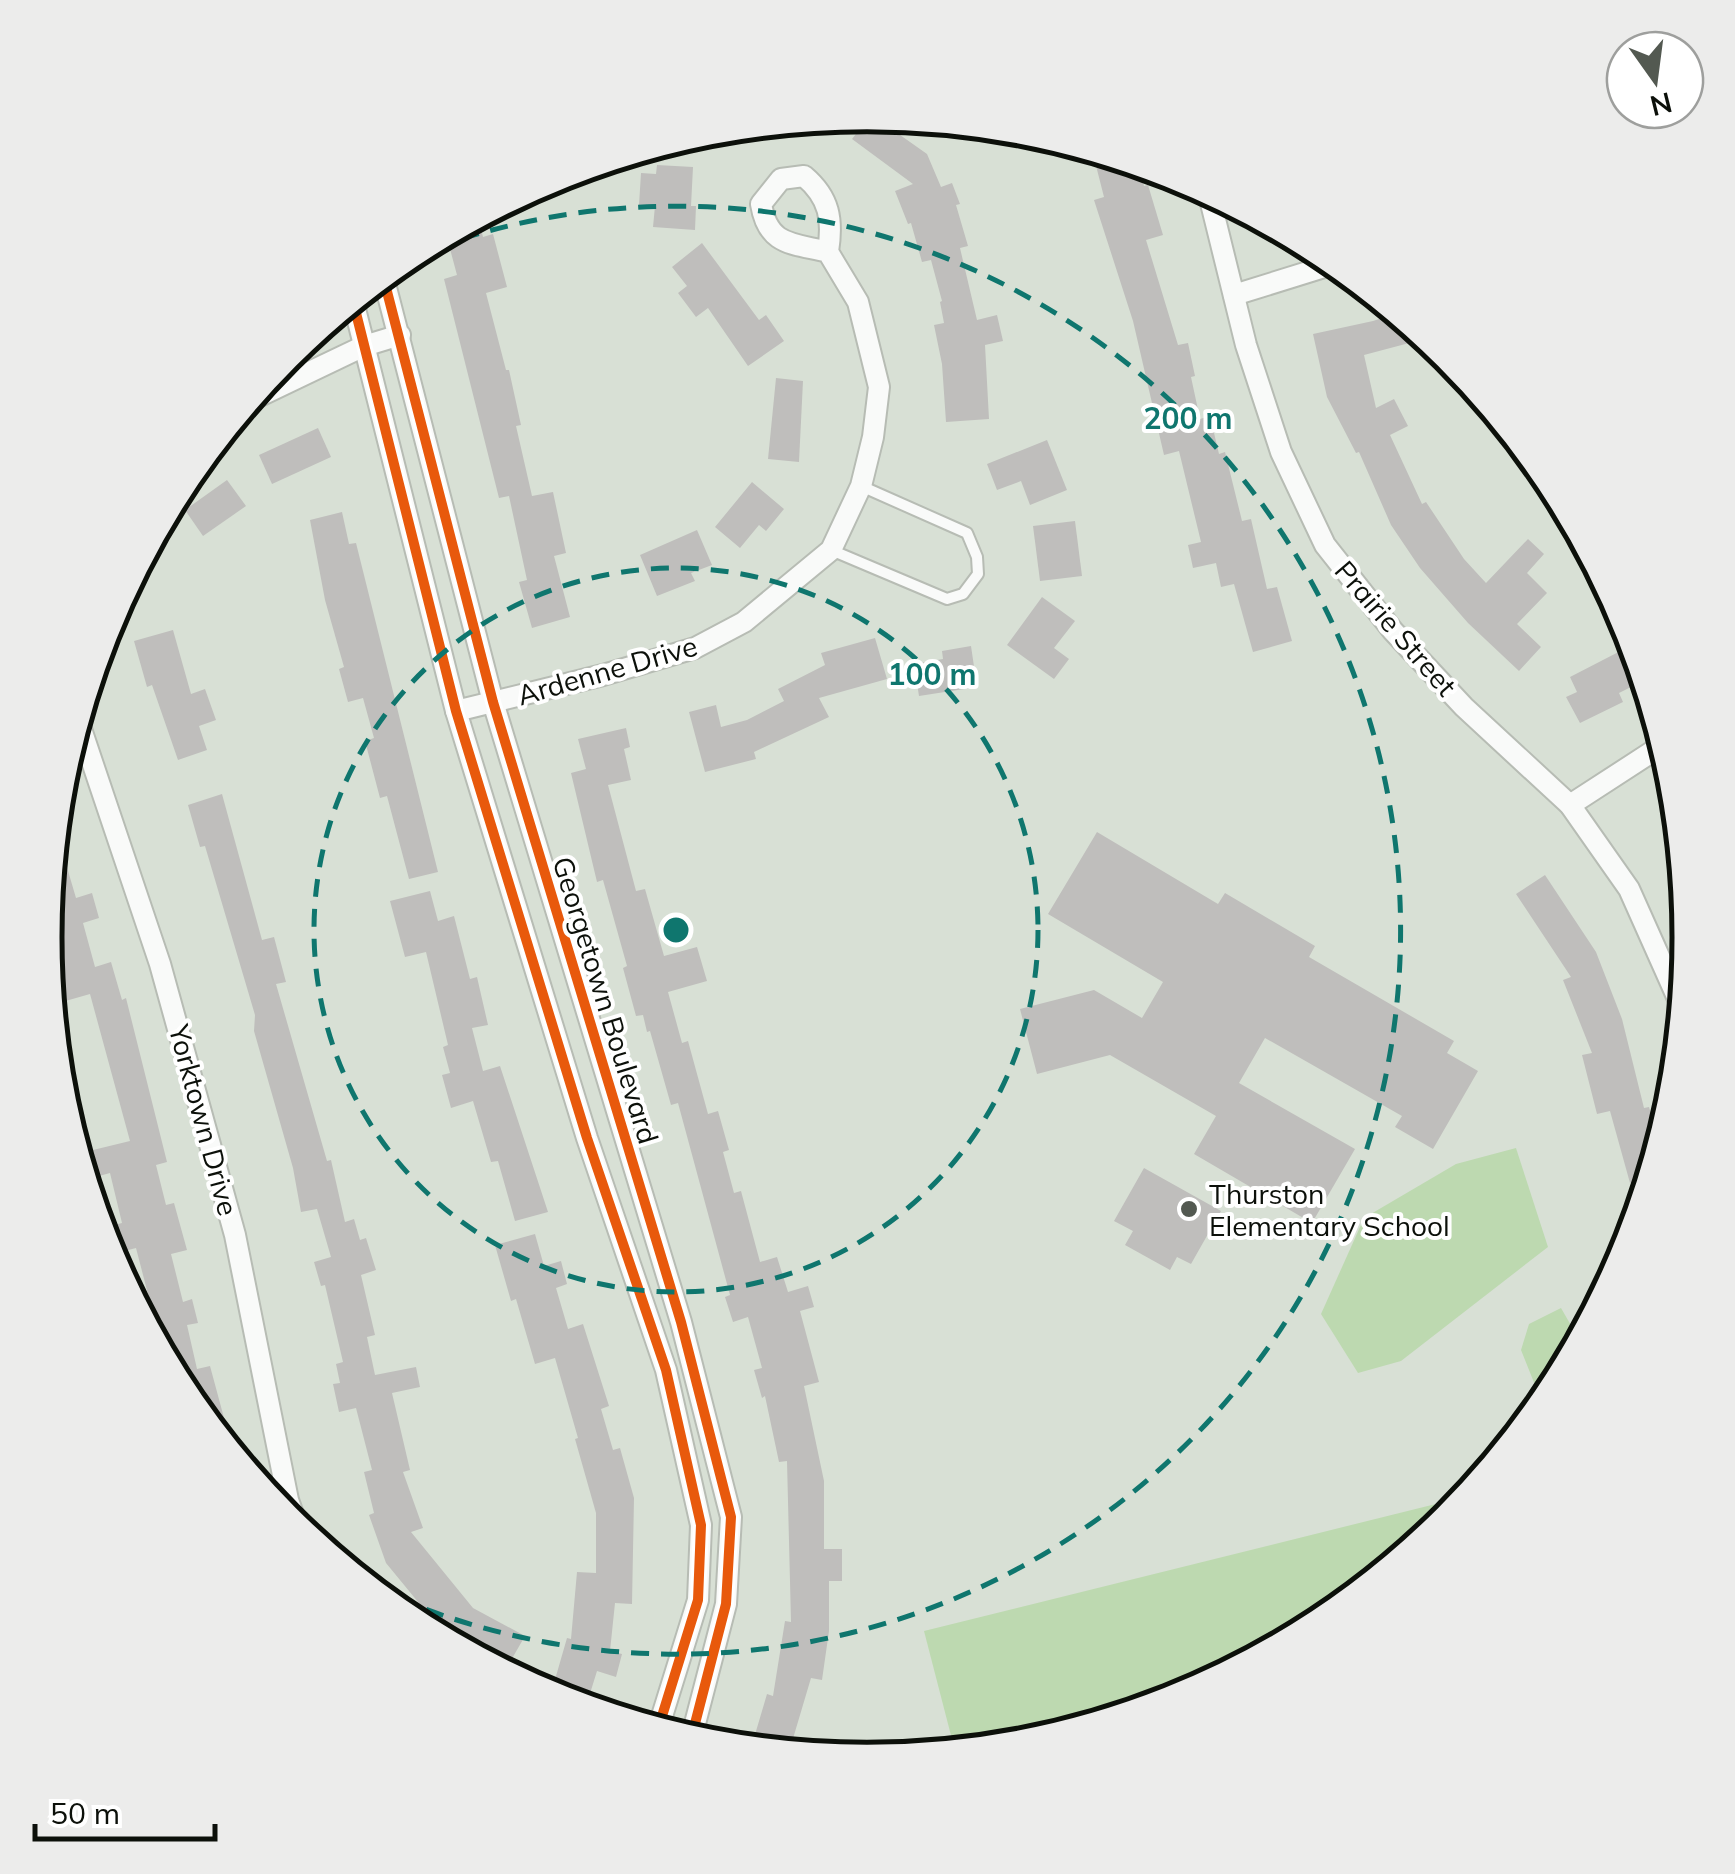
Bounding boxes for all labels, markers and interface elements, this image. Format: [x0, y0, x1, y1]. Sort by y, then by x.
north arrow [1605, 30, 1705, 130]
text: N [1647, 85, 1676, 124]
text: 200 m [1143, 399, 1233, 437]
street label: Prairie Street [1328, 553, 1465, 703]
street label: Ardenne Drive [513, 628, 701, 712]
text: 100 m [887, 655, 977, 693]
street label: Georgetown Boulevard [546, 852, 666, 1148]
centre of rings [658, 912, 694, 948]
street label: Yorktown Drive [161, 1020, 246, 1219]
place label: Thurston Elementary School [1209, 1176, 1450, 1243]
marker: Thurston Elementary School [1178, 1198, 1200, 1220]
scale bar [35, 1779, 215, 1841]
text: 50 m [50, 1794, 120, 1832]

